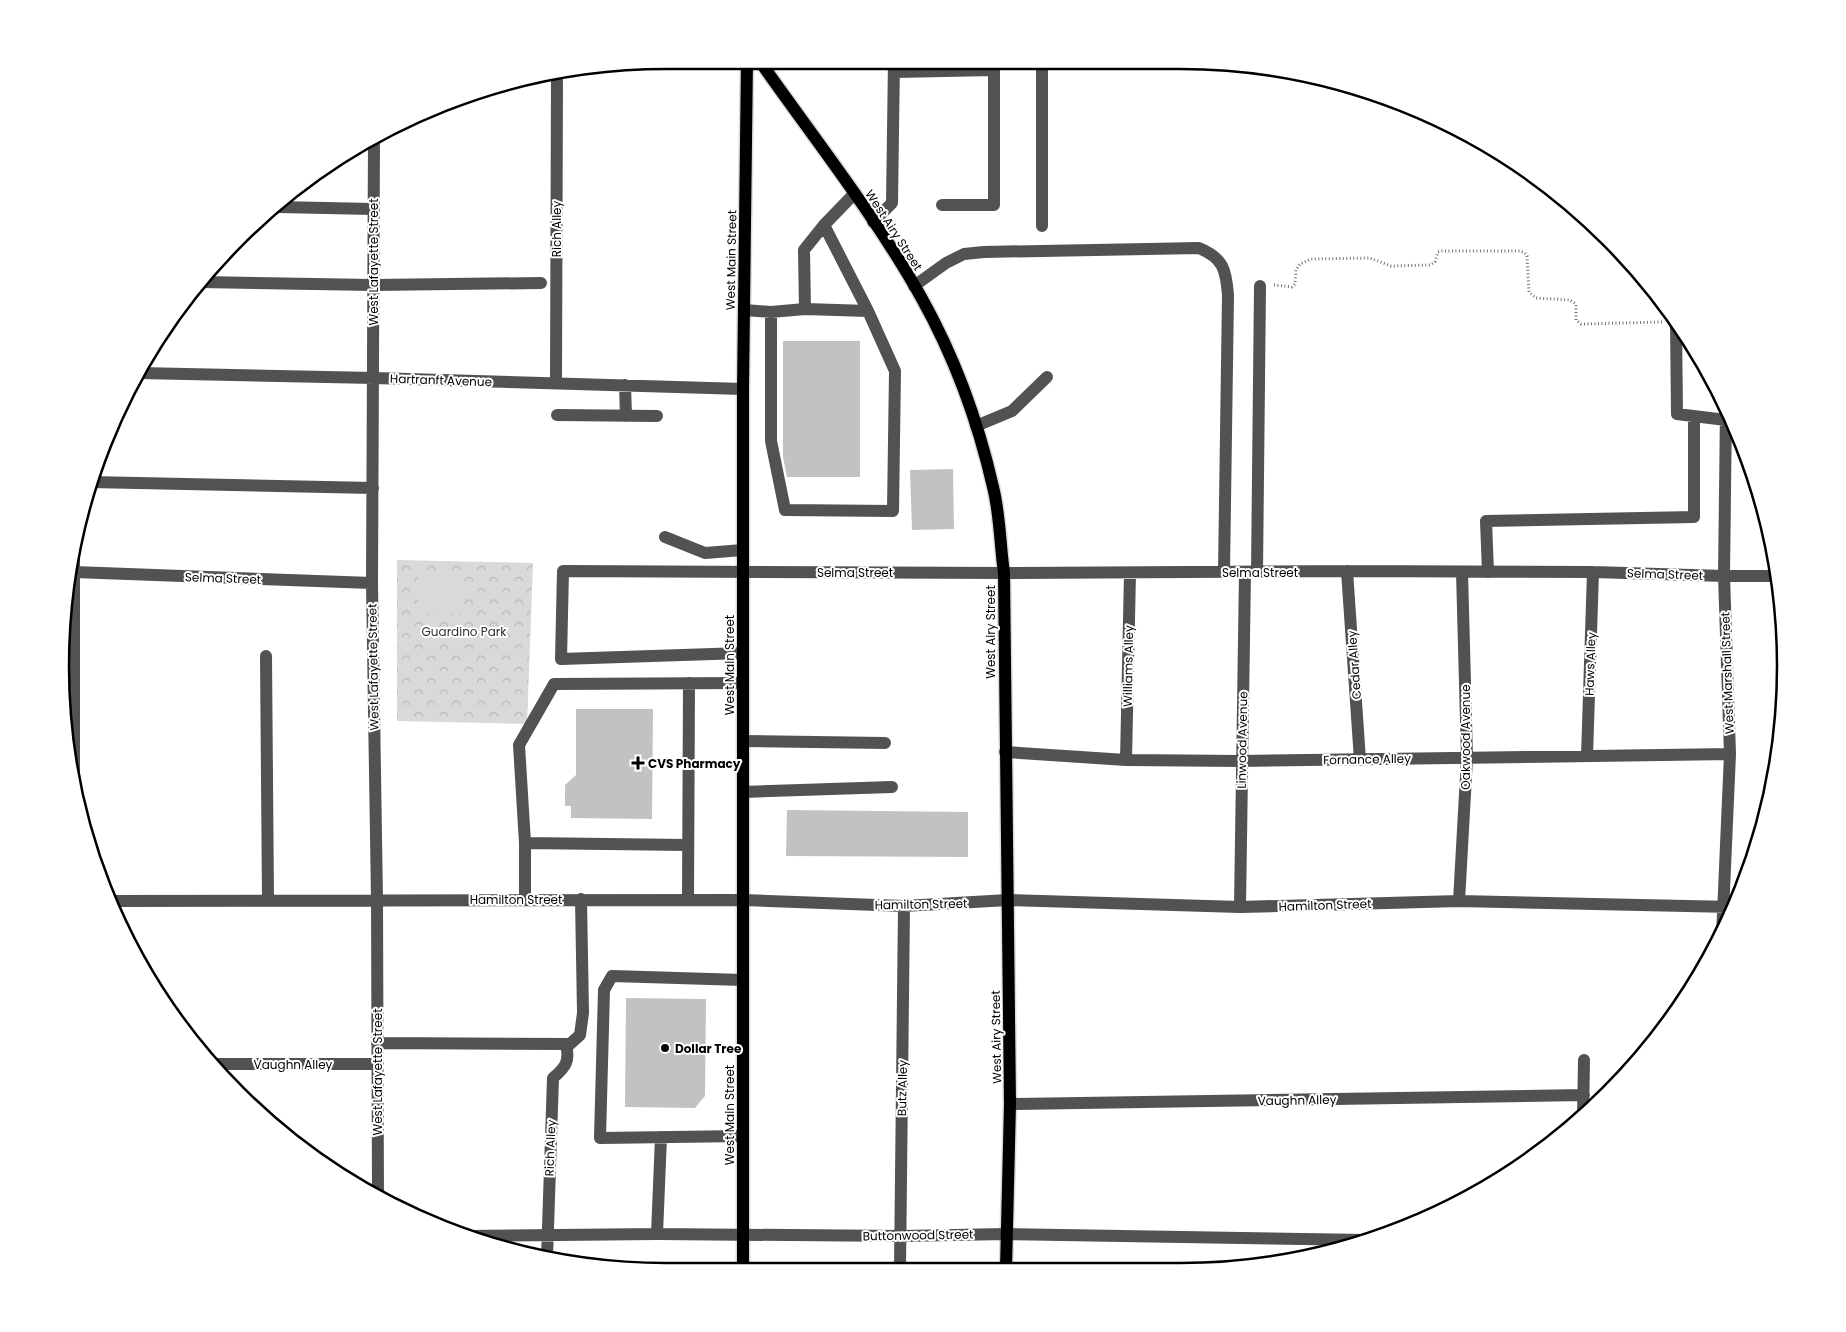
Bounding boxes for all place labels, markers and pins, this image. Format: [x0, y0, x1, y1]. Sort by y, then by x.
place label: CVS Pharmacy [648, 755, 741, 772]
marker: CVS Pharmacy [632, 757, 644, 769]
place label: Dollar Tree [675, 1040, 742, 1057]
marker: Dollar Tree [659, 1042, 671, 1054]

